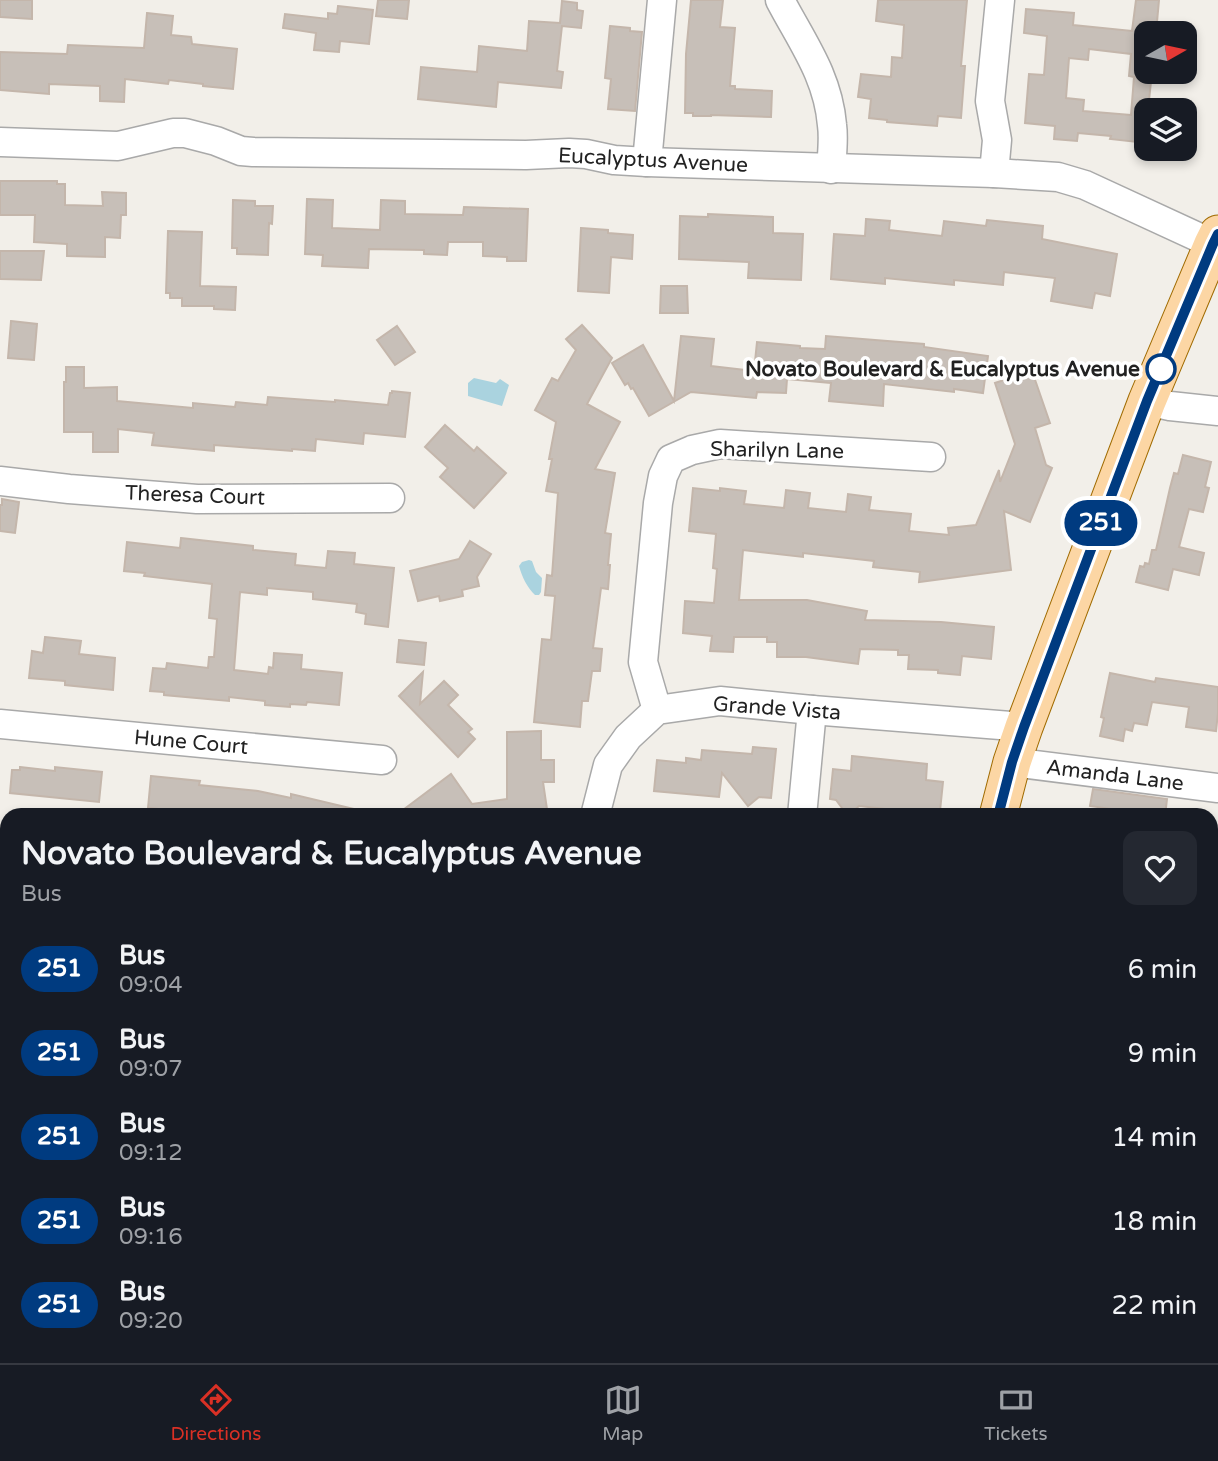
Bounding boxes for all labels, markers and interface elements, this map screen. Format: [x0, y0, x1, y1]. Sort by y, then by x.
north arrow [1134, 21, 1197, 84]
map controls [1134, 21, 1197, 161]
button: layers [1134, 98, 1197, 161]
street label: Eucalyptus Avenue [557, 143, 749, 178]
marker: Novato Boulevard & Eucalyptus Avenue [1146, 354, 1176, 384]
place label: Novato Boulevard & Eucalyptus Avenue [745, 357, 1140, 382]
street label: Sharilyn Lane [710, 437, 844, 464]
street label: Theresa Court [124, 481, 265, 510]
line badge: 251 [1061, 500, 1141, 546]
text: 251 [1078, 508, 1124, 537]
street label: Grande Vista [712, 692, 842, 725]
street label: Hune Court [133, 725, 249, 760]
street label: Amanda Lane [1045, 755, 1185, 796]
button: heart [1123, 831, 1197, 905]
text: Novato Boulevard & Eucalyptus Avenue [21, 834, 642, 873]
text: Bus [21, 880, 62, 908]
text: Bus [119, 940, 165, 971]
text: 251 [37, 954, 82, 983]
text: 6 min [1128, 954, 1197, 985]
text: 09:04 [119, 971, 183, 999]
text: Bus [119, 1024, 165, 1055]
text: 251 [37, 1038, 82, 1067]
text: 9 min [1128, 1038, 1197, 1069]
text: 09:07 [119, 1055, 183, 1083]
text: Bus [119, 1108, 165, 1139]
text: 251 [37, 1122, 82, 1151]
text: 14 min [1111, 1122, 1197, 1153]
text: 09:12 [119, 1139, 183, 1167]
text: Bus [119, 1192, 165, 1223]
text: 251 [37, 1206, 82, 1235]
text: 18 min [1111, 1206, 1197, 1237]
text: 09:16 [119, 1223, 183, 1251]
text: Bus [119, 1276, 165, 1307]
text: 251 [37, 1290, 82, 1319]
text: 22 min [1111, 1290, 1197, 1321]
text: 09:20 [119, 1307, 183, 1335]
tab: Directions [170, 1381, 261, 1445]
tab: Map [602, 1381, 643, 1445]
tab: Tickets [984, 1381, 1048, 1445]

